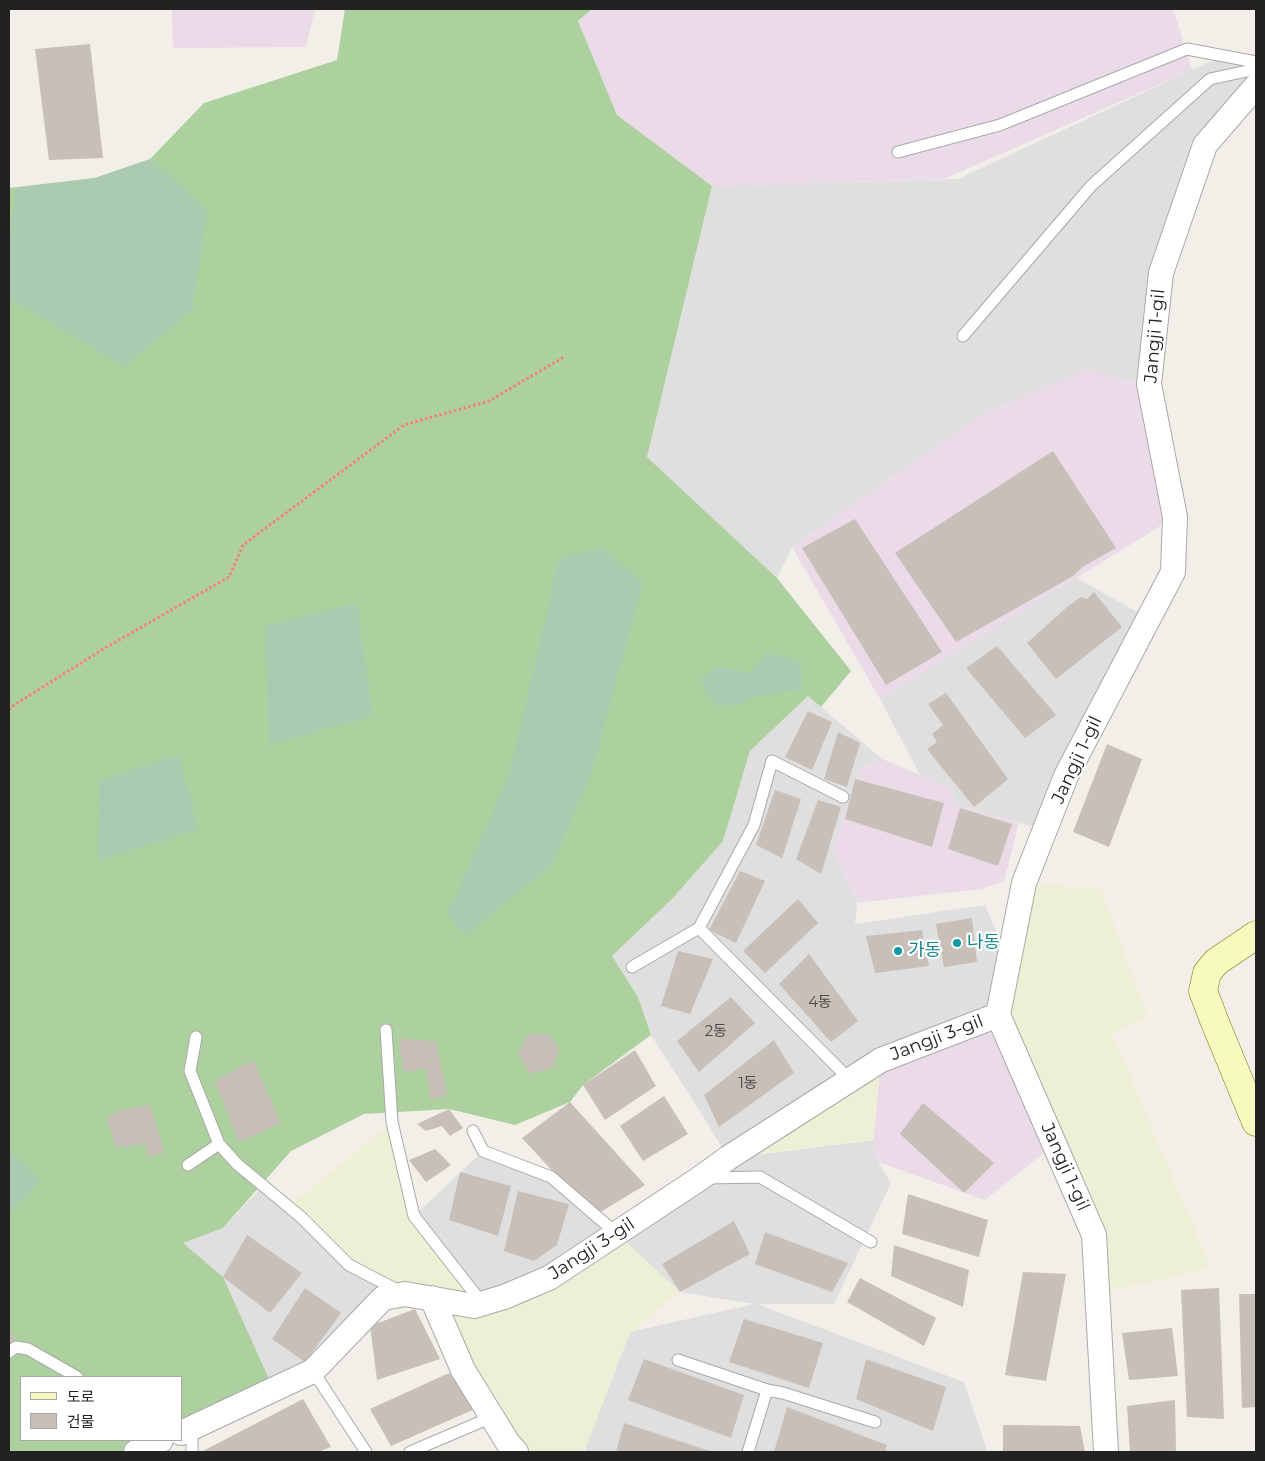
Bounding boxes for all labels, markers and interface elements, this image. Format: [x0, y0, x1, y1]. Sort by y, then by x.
street label: Jangji 1-gil [1140, 288, 1170, 384]
street label: Jangji 1-gil [1047, 713, 1107, 807]
place label: 나동 [967, 932, 1000, 954]
marker: 나동 [951, 937, 963, 949]
place label: 가동 [908, 940, 941, 962]
marker: 가동 [892, 945, 904, 957]
house number: 4동 [808, 994, 832, 1012]
street label: Jangji 3-gil [887, 1010, 987, 1066]
house number: 2동 [705, 1023, 727, 1041]
house number: 1동 [738, 1075, 758, 1093]
street label: Jangji 1-gil [1036, 1120, 1094, 1214]
street label: Jangji 3-gil [545, 1213, 639, 1285]
legend [20, 1376, 182, 1441]
text: 도로 [67, 1387, 95, 1406]
text: 건물 [67, 1412, 95, 1431]

